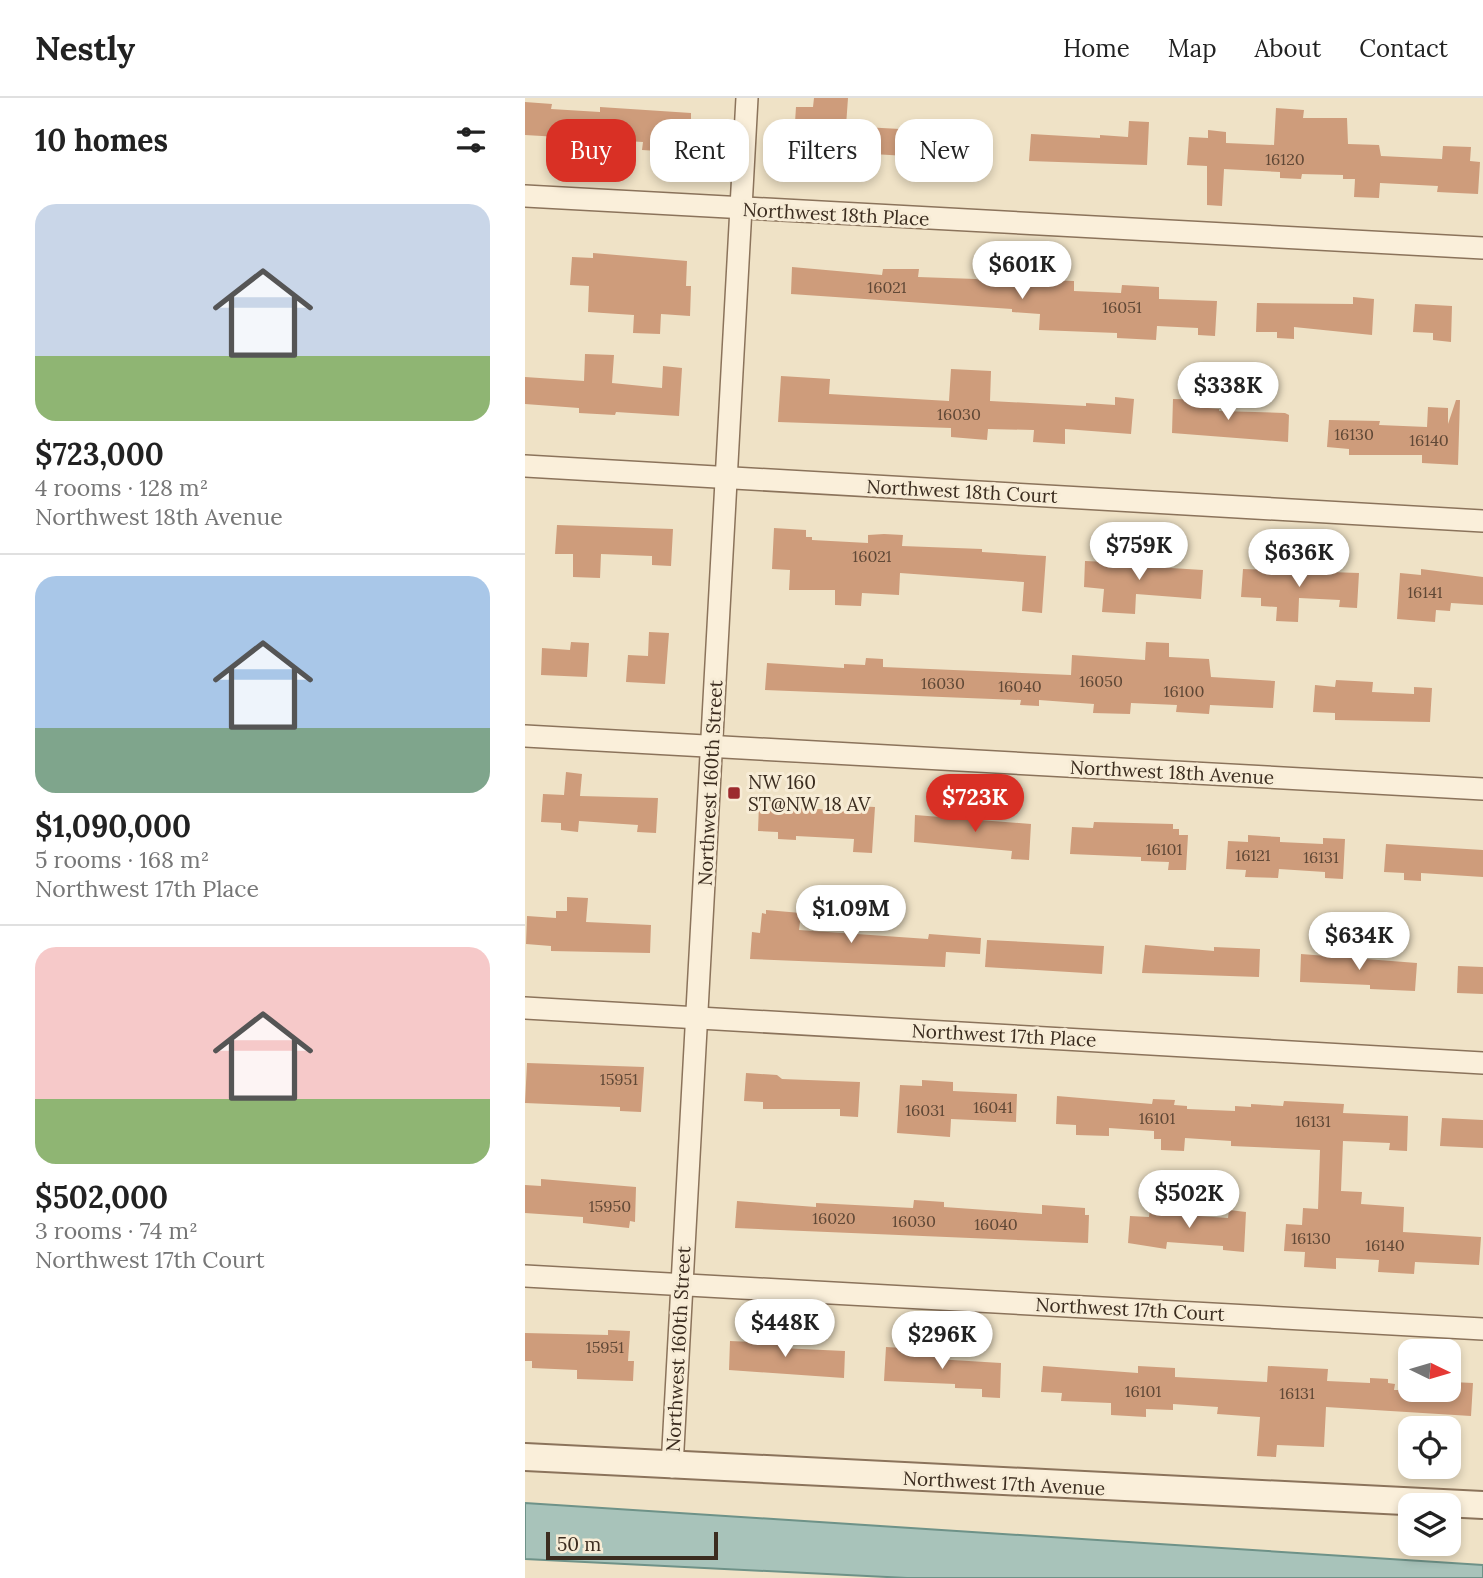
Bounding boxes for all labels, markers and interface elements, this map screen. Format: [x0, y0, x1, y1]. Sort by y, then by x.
text: Nestly [35, 27, 135, 69]
text: Home [1063, 33, 1130, 64]
text: Map [1168, 33, 1217, 64]
text: About [1255, 33, 1321, 64]
text: Contact [1359, 33, 1448, 64]
chip: Buy [546, 119, 636, 182]
chip: Rent [650, 119, 749, 182]
chip: Filters [763, 119, 881, 182]
chip: New [895, 119, 993, 182]
text: 10 homes [35, 121, 168, 159]
icon: filters [452, 121, 490, 159]
house number: 16120 [1265, 149, 1305, 169]
street label: Northwest 18th Place [742, 197, 930, 231]
pin: $601K [973, 242, 1071, 301]
text: $601K [988, 249, 1056, 278]
icon: home [200, 250, 326, 376]
house number: 16021 [867, 277, 907, 297]
house number: 16051 [1102, 297, 1142, 317]
pin: $338K [1179, 362, 1277, 422]
text: $338K [1194, 370, 1262, 399]
house number: 16030 [937, 404, 981, 424]
house number: 16130 [1334, 424, 1374, 444]
house number: 16140 [1409, 430, 1449, 450]
text: $723,000 [35, 435, 164, 473]
text: 4 rooms · 128 m² [35, 473, 208, 502]
street label: Northwest 18th Court [866, 474, 1059, 508]
text: Northwest 18th Avenue [35, 502, 283, 531]
pin: $759K [1090, 522, 1188, 582]
text: $759K [1106, 530, 1172, 559]
pin: $636K [1250, 530, 1348, 589]
text: $636K [1264, 537, 1334, 566]
house number: 16021 [852, 546, 892, 566]
house number: 16141 [1407, 582, 1443, 602]
icon: home [200, 622, 326, 748]
house number: 16050 [1079, 671, 1123, 691]
house number: 16030 [921, 673, 965, 693]
house number: 16040 [998, 676, 1042, 696]
street label: Northwest 160th Street [693, 679, 727, 887]
house number: 16100 [1164, 681, 1204, 701]
street label: Northwest 18th Avenue [1069, 755, 1275, 789]
place label: NW 160 ST@NW 18 AV [748, 770, 871, 816]
pin: $723K [926, 774, 1024, 834]
text: $723K [942, 782, 1008, 811]
marker: NW 160 ST@NW 18 AV [726, 785, 742, 801]
text: $1,090,000 [35, 807, 191, 845]
house number: 16101 [1146, 839, 1183, 859]
text: 5 rooms · 168 m² [35, 845, 209, 874]
house number: 16121 [1235, 845, 1271, 865]
house number: 16131 [1303, 847, 1339, 867]
text: Northwest 17th Place [35, 874, 259, 903]
pin: $1.09M [794, 886, 908, 945]
text: $1.09M [812, 893, 890, 922]
pin: $634K [1310, 912, 1408, 972]
text: $634K [1325, 920, 1393, 949]
icon: home [200, 993, 326, 1119]
street label: Northwest 17th Place [911, 1018, 1097, 1052]
house number: 15951 [600, 1069, 638, 1089]
house number: 16041 [973, 1097, 1013, 1117]
house number: 16031 [905, 1100, 945, 1120]
house number: 16101 [1139, 1108, 1176, 1128]
house number: 16131 [1295, 1111, 1331, 1131]
pin: $502K [1140, 1170, 1238, 1230]
text: $502,000 [35, 1178, 168, 1216]
text: $502K [1154, 1178, 1224, 1207]
house number: 15950 [589, 1196, 631, 1216]
house number: 16020 [812, 1208, 856, 1228]
house number: 16030 [892, 1211, 936, 1231]
house number: 16040 [974, 1214, 1018, 1234]
text: 3 rooms · 74 m² [35, 1216, 198, 1245]
house number: 16130 [1291, 1228, 1331, 1248]
house number: 16140 [1365, 1235, 1405, 1255]
text: Northwest 17th Court [35, 1245, 265, 1274]
street label: Northwest 160th Street [661, 1245, 695, 1453]
street label: Northwest 17th Court [1035, 1292, 1226, 1326]
pin: $448K [736, 1300, 834, 1359]
text: $448K [751, 1307, 819, 1336]
pin: $296K [893, 1312, 991, 1371]
text: $296K [908, 1319, 976, 1348]
house number: 15951 [586, 1337, 624, 1357]
north arrow [1398, 1339, 1461, 1402]
map controls [1398, 1339, 1461, 1556]
house number: 16101 [1125, 1381, 1162, 1401]
house number: 16131 [1279, 1383, 1315, 1403]
button: locate [1398, 1416, 1461, 1479]
street label: Northwest 17th Avenue [902, 1466, 1106, 1500]
button: layers [1398, 1493, 1461, 1556]
scale bar [546, 1529, 717, 1561]
text: 50 m [557, 1532, 601, 1556]

